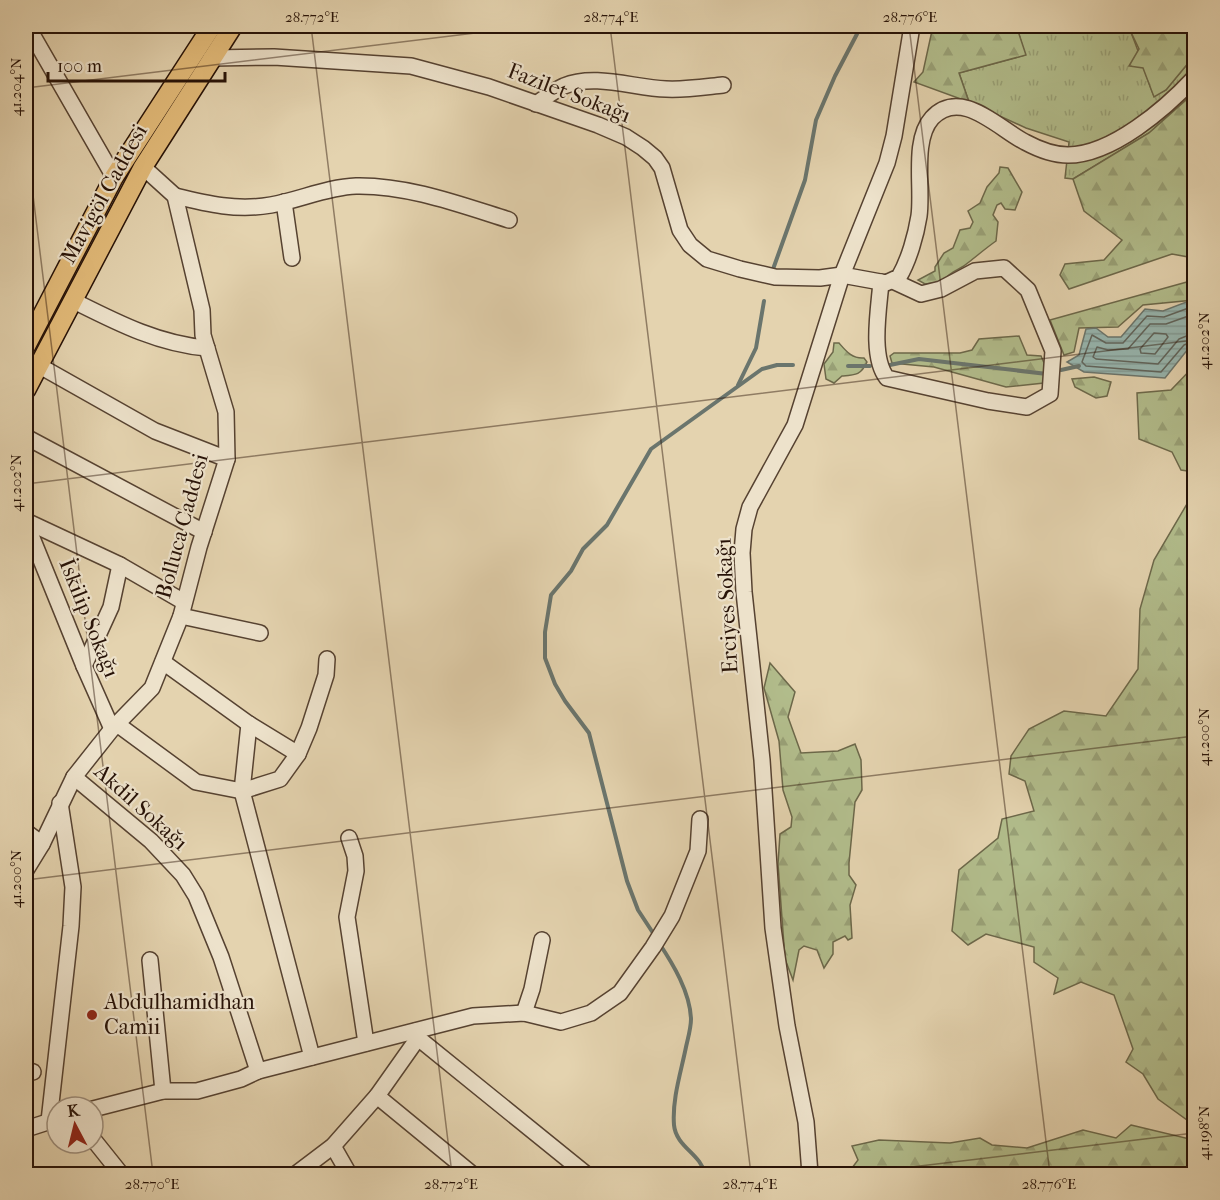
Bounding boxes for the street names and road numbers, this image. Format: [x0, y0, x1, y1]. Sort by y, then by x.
street label: Fazilet Sokağı [504, 58, 635, 129]
street label: Mavigöl Caddesi [55, 119, 153, 268]
street label: Bolluca Caddesi [150, 450, 214, 601]
street label: Erciyes Sokağı [710, 537, 744, 674]
street label: İskilip Sokağı [53, 554, 126, 682]
street label: Akdil Sokağı [88, 758, 193, 856]

